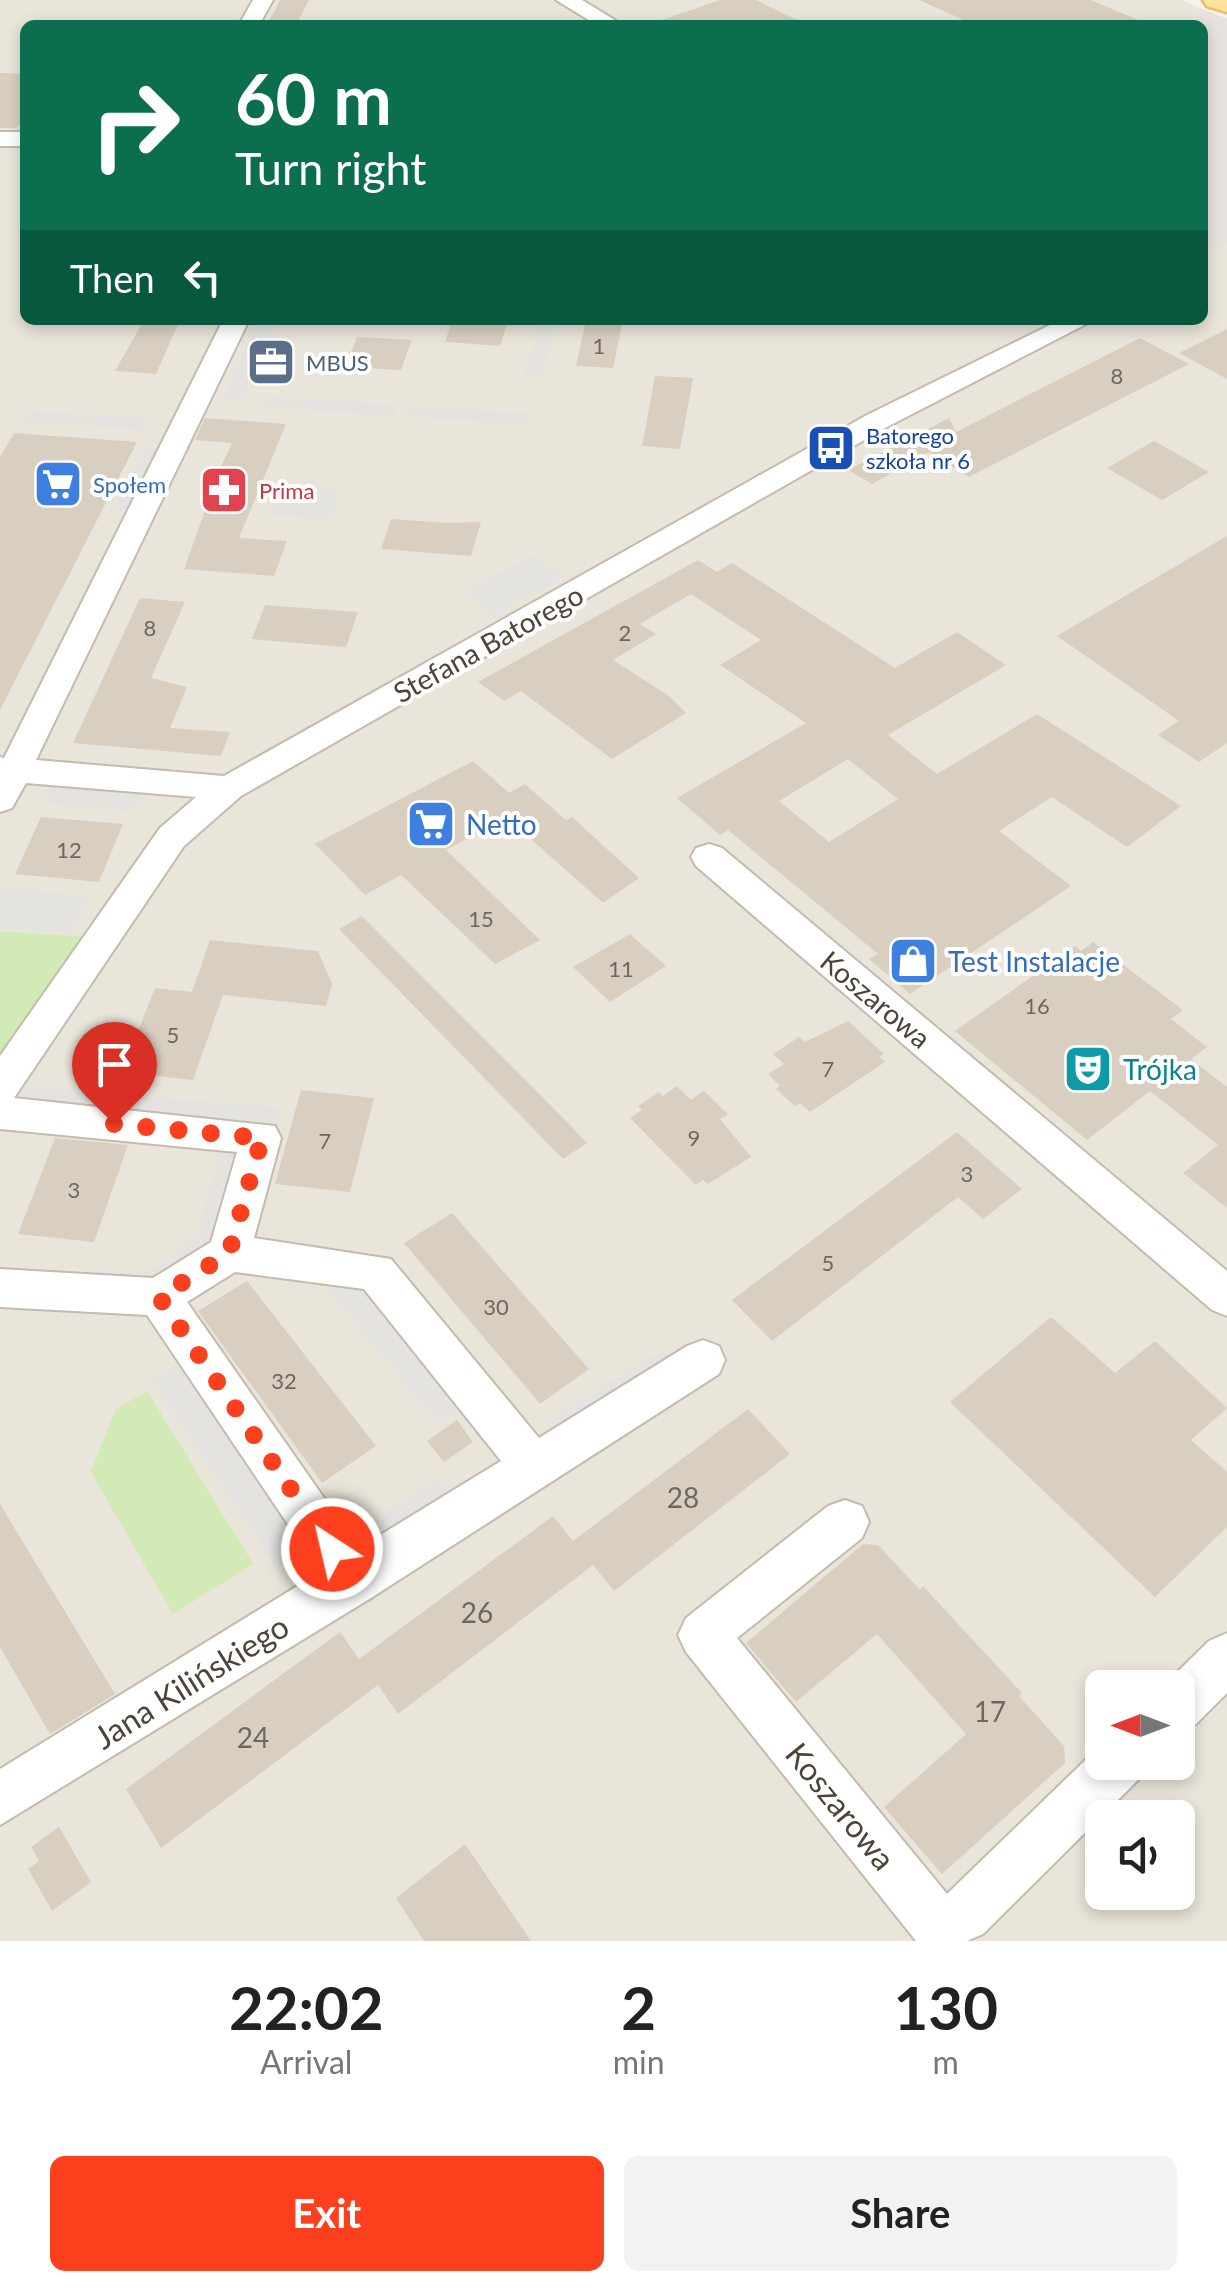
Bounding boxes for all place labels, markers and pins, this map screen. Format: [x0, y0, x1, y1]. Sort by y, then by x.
office icon: MBUS [245, 336, 297, 388]
place label: MBUS [306, 349, 369, 376]
bus stop icon: Batorego szkoła nr 6 [805, 422, 857, 474]
place label: Batorego szkoła nr 6 [866, 422, 970, 474]
supermarket icon: Społem [32, 458, 84, 510]
pharmacy icon: Prima [198, 464, 250, 516]
place label: Społem [93, 471, 166, 498]
place label: Prima [259, 477, 314, 504]
supermarket icon: Netto [405, 798, 457, 850]
place label: Netto [466, 807, 537, 841]
shop icon: Test Instalacje [887, 935, 939, 987]
place label: Test Instalacje [948, 944, 1120, 978]
pin [72, 1022, 157, 1125]
theatre icon: Trójka [1062, 1043, 1114, 1095]
place label: Trójka [1123, 1052, 1197, 1086]

